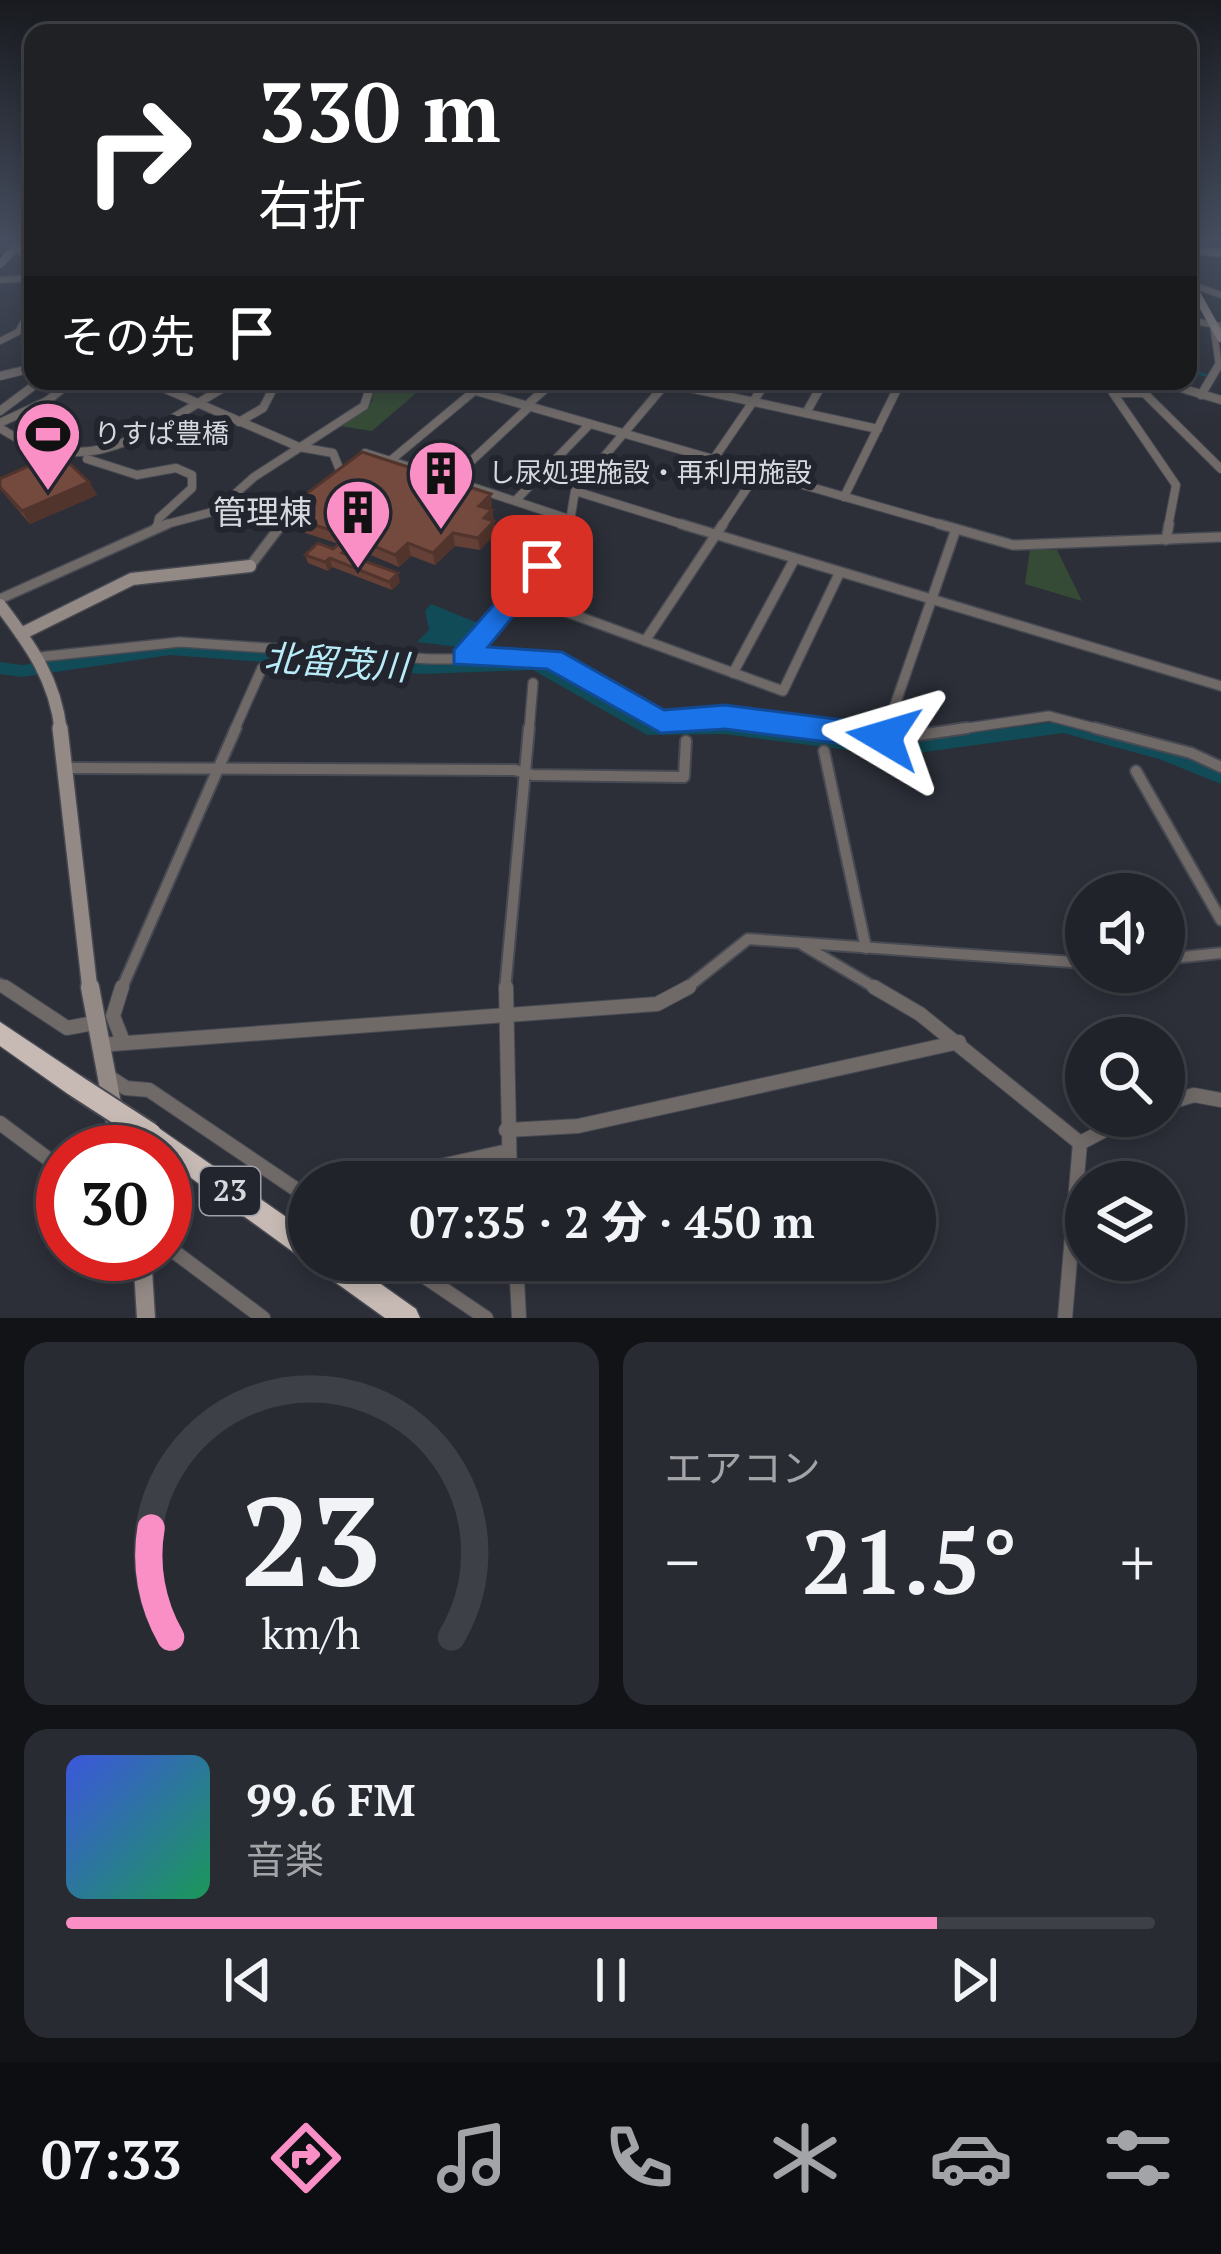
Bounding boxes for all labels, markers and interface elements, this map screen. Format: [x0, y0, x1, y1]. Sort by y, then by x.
text: 330 m [258, 55, 501, 166]
icon: right [60, 72, 216, 228]
text: 右折 [258, 169, 366, 240]
icon: arrive [219, 300, 285, 366]
text: その先 [60, 306, 195, 366]
sports icon: りすぱ豊橋 [13, 399, 83, 493]
place label: りすぱ豊橋 [94, 415, 229, 451]
building icon: し尿処理施設・再利用施設 [406, 438, 476, 532]
place label: し尿処理施設・再利用施設 [488, 454, 812, 490]
building icon: 管理棟 [323, 477, 393, 571]
place label: 管理棟 [213, 490, 312, 533]
pin [491, 515, 593, 617]
icon: arrive [509, 533, 575, 599]
water label: 北留茂川 [263, 633, 413, 690]
position arrow [821, 674, 947, 800]
map controls [1065, 873, 1185, 1281]
button: sound [1065, 873, 1185, 993]
button: search [1065, 1017, 1185, 1137]
speed limit sign: 30 [36, 1125, 192, 1281]
button: layers [1065, 1161, 1185, 1281]
road number: 23 [200, 1167, 260, 1215]
text: 07:35 · 2 分 · 450 m [410, 1191, 814, 1251]
text: エアコン [665, 1441, 821, 1493]
text: 23 [241, 1456, 382, 1622]
text: 21.5° [802, 1500, 1018, 1620]
text: − [665, 1517, 700, 1605]
text: + [1120, 1517, 1155, 1605]
text: km/h [262, 1603, 361, 1660]
text: 99.6 FM [246, 1769, 415, 1829]
text: 音楽 [246, 1833, 324, 1885]
icon: previous [215, 1947, 281, 2013]
icon: pause [578, 1947, 644, 2013]
icon: next [941, 1947, 1007, 2013]
icon: directions [264, 2116, 348, 2200]
icon: music [430, 2116, 514, 2200]
icon: phone [597, 2116, 681, 2200]
icon: climate [763, 2116, 847, 2200]
icon: car [929, 2116, 1013, 2200]
icon: filters [1096, 2116, 1180, 2200]
text: 07:33 [41, 2123, 182, 2194]

